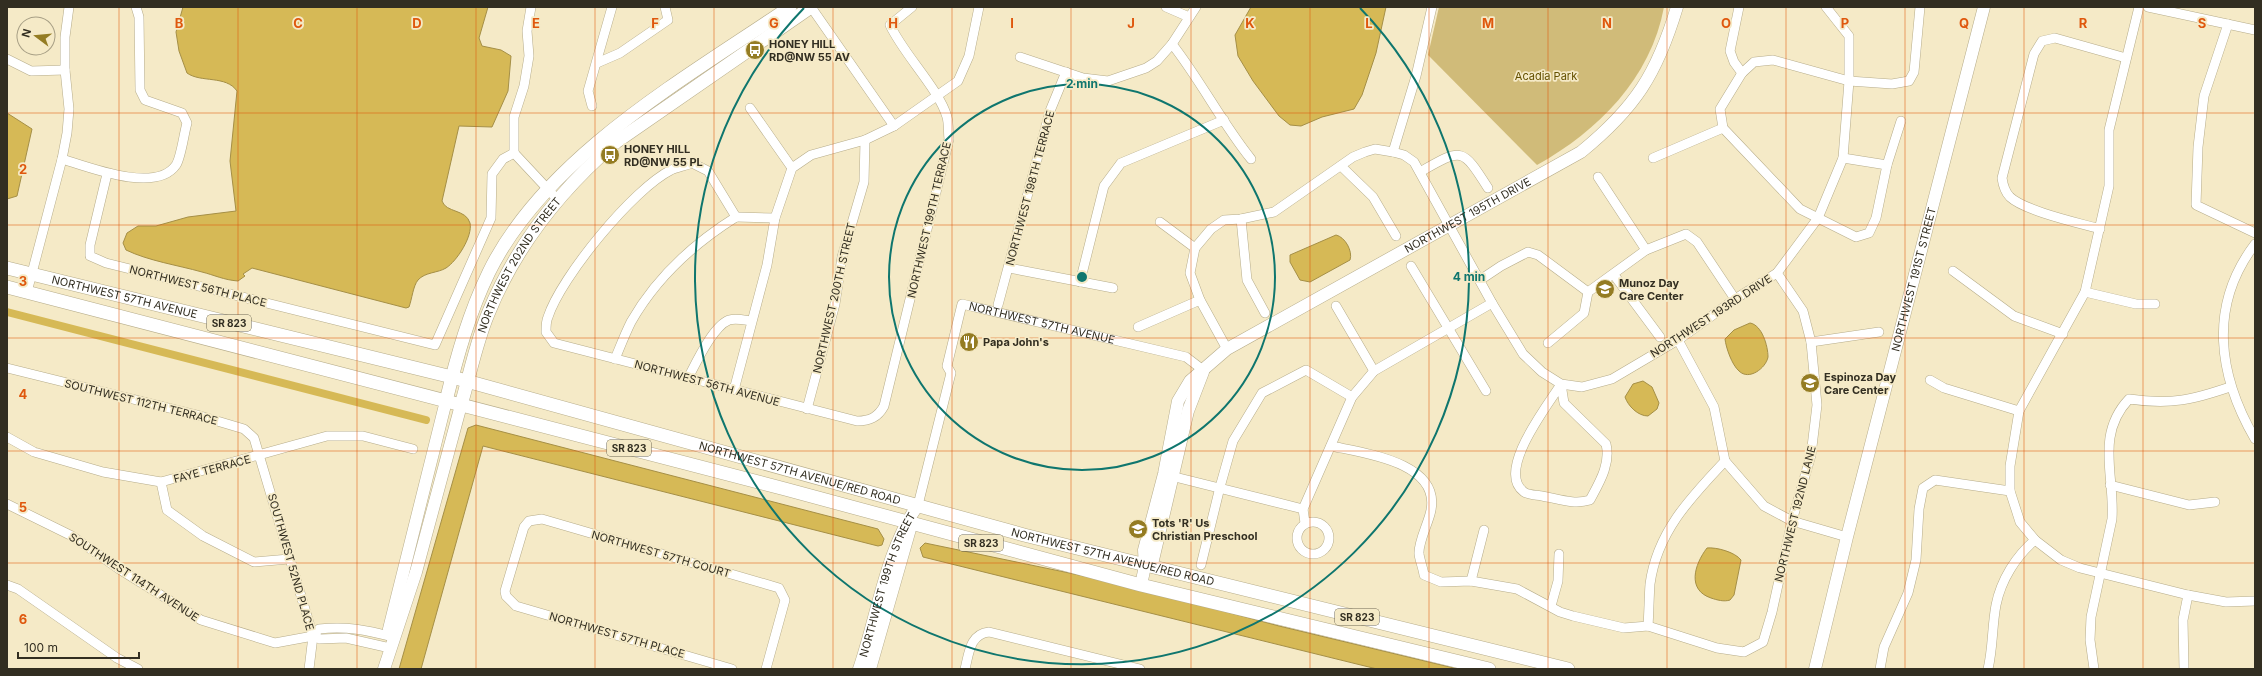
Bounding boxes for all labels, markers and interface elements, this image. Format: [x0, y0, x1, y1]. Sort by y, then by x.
text: B [175, 15, 184, 31]
text: C [293, 15, 303, 31]
text: D [412, 15, 422, 31]
text: E [532, 15, 540, 31]
text: F [651, 15, 659, 31]
text: G [769, 15, 779, 31]
text: H [888, 15, 898, 31]
text: I [1010, 15, 1014, 31]
text: J [1127, 15, 1135, 31]
text: K [1245, 15, 1255, 31]
text: L [1365, 15, 1373, 31]
text: M [1482, 15, 1494, 31]
text: N [1602, 15, 1612, 31]
text: O [1721, 15, 1731, 31]
text: P [1841, 15, 1849, 31]
text: Q [1959, 15, 1969, 31]
text: R [2079, 15, 2088, 31]
text: S [2198, 15, 2206, 31]
north arrow [16, 16, 56, 56]
text: N [19, 27, 34, 39]
place label: HONEY HILL RD@NW 55 AV [769, 37, 850, 64]
bus stop icon: HONEY HILL RD@NW 55 AV [744, 39, 766, 61]
park label: Acadia Park [1515, 69, 1577, 83]
text: 2 min [1066, 76, 1098, 91]
street label: NORTHWEST 198TH TERRACE [1003, 109, 1057, 267]
street label: NORTHWEST 199TH TERRACE [904, 140, 954, 300]
place label: HONEY HILL RD@NW 55 PL [624, 142, 703, 169]
bus stop icon: HONEY HILL RD@NW 55 PL [599, 144, 621, 166]
text: 2 [19, 161, 27, 177]
street label: NORTHWEST 195TH DRIVE [1402, 174, 1533, 256]
street label: NORTHWEST 202ND STREET [475, 194, 564, 335]
street label: NORTHWEST 191ST STREET [1888, 206, 1939, 353]
street label: NORTHWEST 200TH STREET [810, 221, 858, 375]
street label: NORTHWEST 56TH PLACE [128, 262, 268, 310]
text: 4 min [1453, 269, 1485, 284]
centre of rings [1075, 270, 1089, 284]
street label: NORTHWEST 193RD DRIVE [1648, 271, 1774, 361]
street label: NORTHWEST 57TH AVENUE [50, 272, 199, 321]
text: 3 [19, 273, 27, 289]
place label: Munoz Day Care Center [1619, 276, 1684, 303]
school or university icon: Munoz Day Care Center [1594, 278, 1616, 300]
street label: NORTHWEST 57TH AVENUE [968, 299, 1116, 347]
road number: SR 823 [207, 315, 251, 331]
restaurant icon: Papa John's [958, 331, 980, 353]
place label: Papa John's [983, 335, 1049, 349]
street label: NORTHWEST 56TH AVENUE [633, 357, 781, 409]
place label: Espinoza Day Care Center [1824, 370, 1897, 397]
school or university icon: Espinoza Day Care Center [1799, 372, 1821, 394]
street label: SOUTHWEST 112TH TERRACE [63, 376, 219, 428]
text: 4 [19, 386, 28, 402]
street label: NORTHWEST 57TH AVENUE/RED ROAD [697, 439, 902, 508]
road number: SR 823 [607, 440, 651, 456]
street label: NORTHWEST 192ND LANE [1771, 444, 1819, 584]
street label: FAYE TERRACE [172, 452, 252, 486]
street label: SOUTHWEST 52ND PLACE [265, 492, 317, 632]
text: 5 [19, 499, 27, 515]
street label: NORTHWEST 199TH STREET [856, 510, 918, 659]
place label: Tots 'R' Us Christian Preschool [1152, 516, 1257, 543]
school or university icon: Tots 'R' Us Christian Preschool [1127, 518, 1149, 540]
street label: NORTHWEST 57TH AVENUE/RED ROAD [1010, 525, 1216, 589]
street label: NORTHWEST 57TH COURT [590, 527, 732, 581]
street label: SOUTHWEST 114TH AVENUE [66, 530, 202, 624]
road number: SR 823 [959, 535, 1003, 551]
street label: NORTHWEST 57TH PLACE [548, 609, 686, 661]
road number: SR 823 [1335, 609, 1379, 625]
text: 6 [19, 611, 27, 627]
scale bar [18, 634, 139, 660]
text: 100 m [24, 640, 58, 655]

